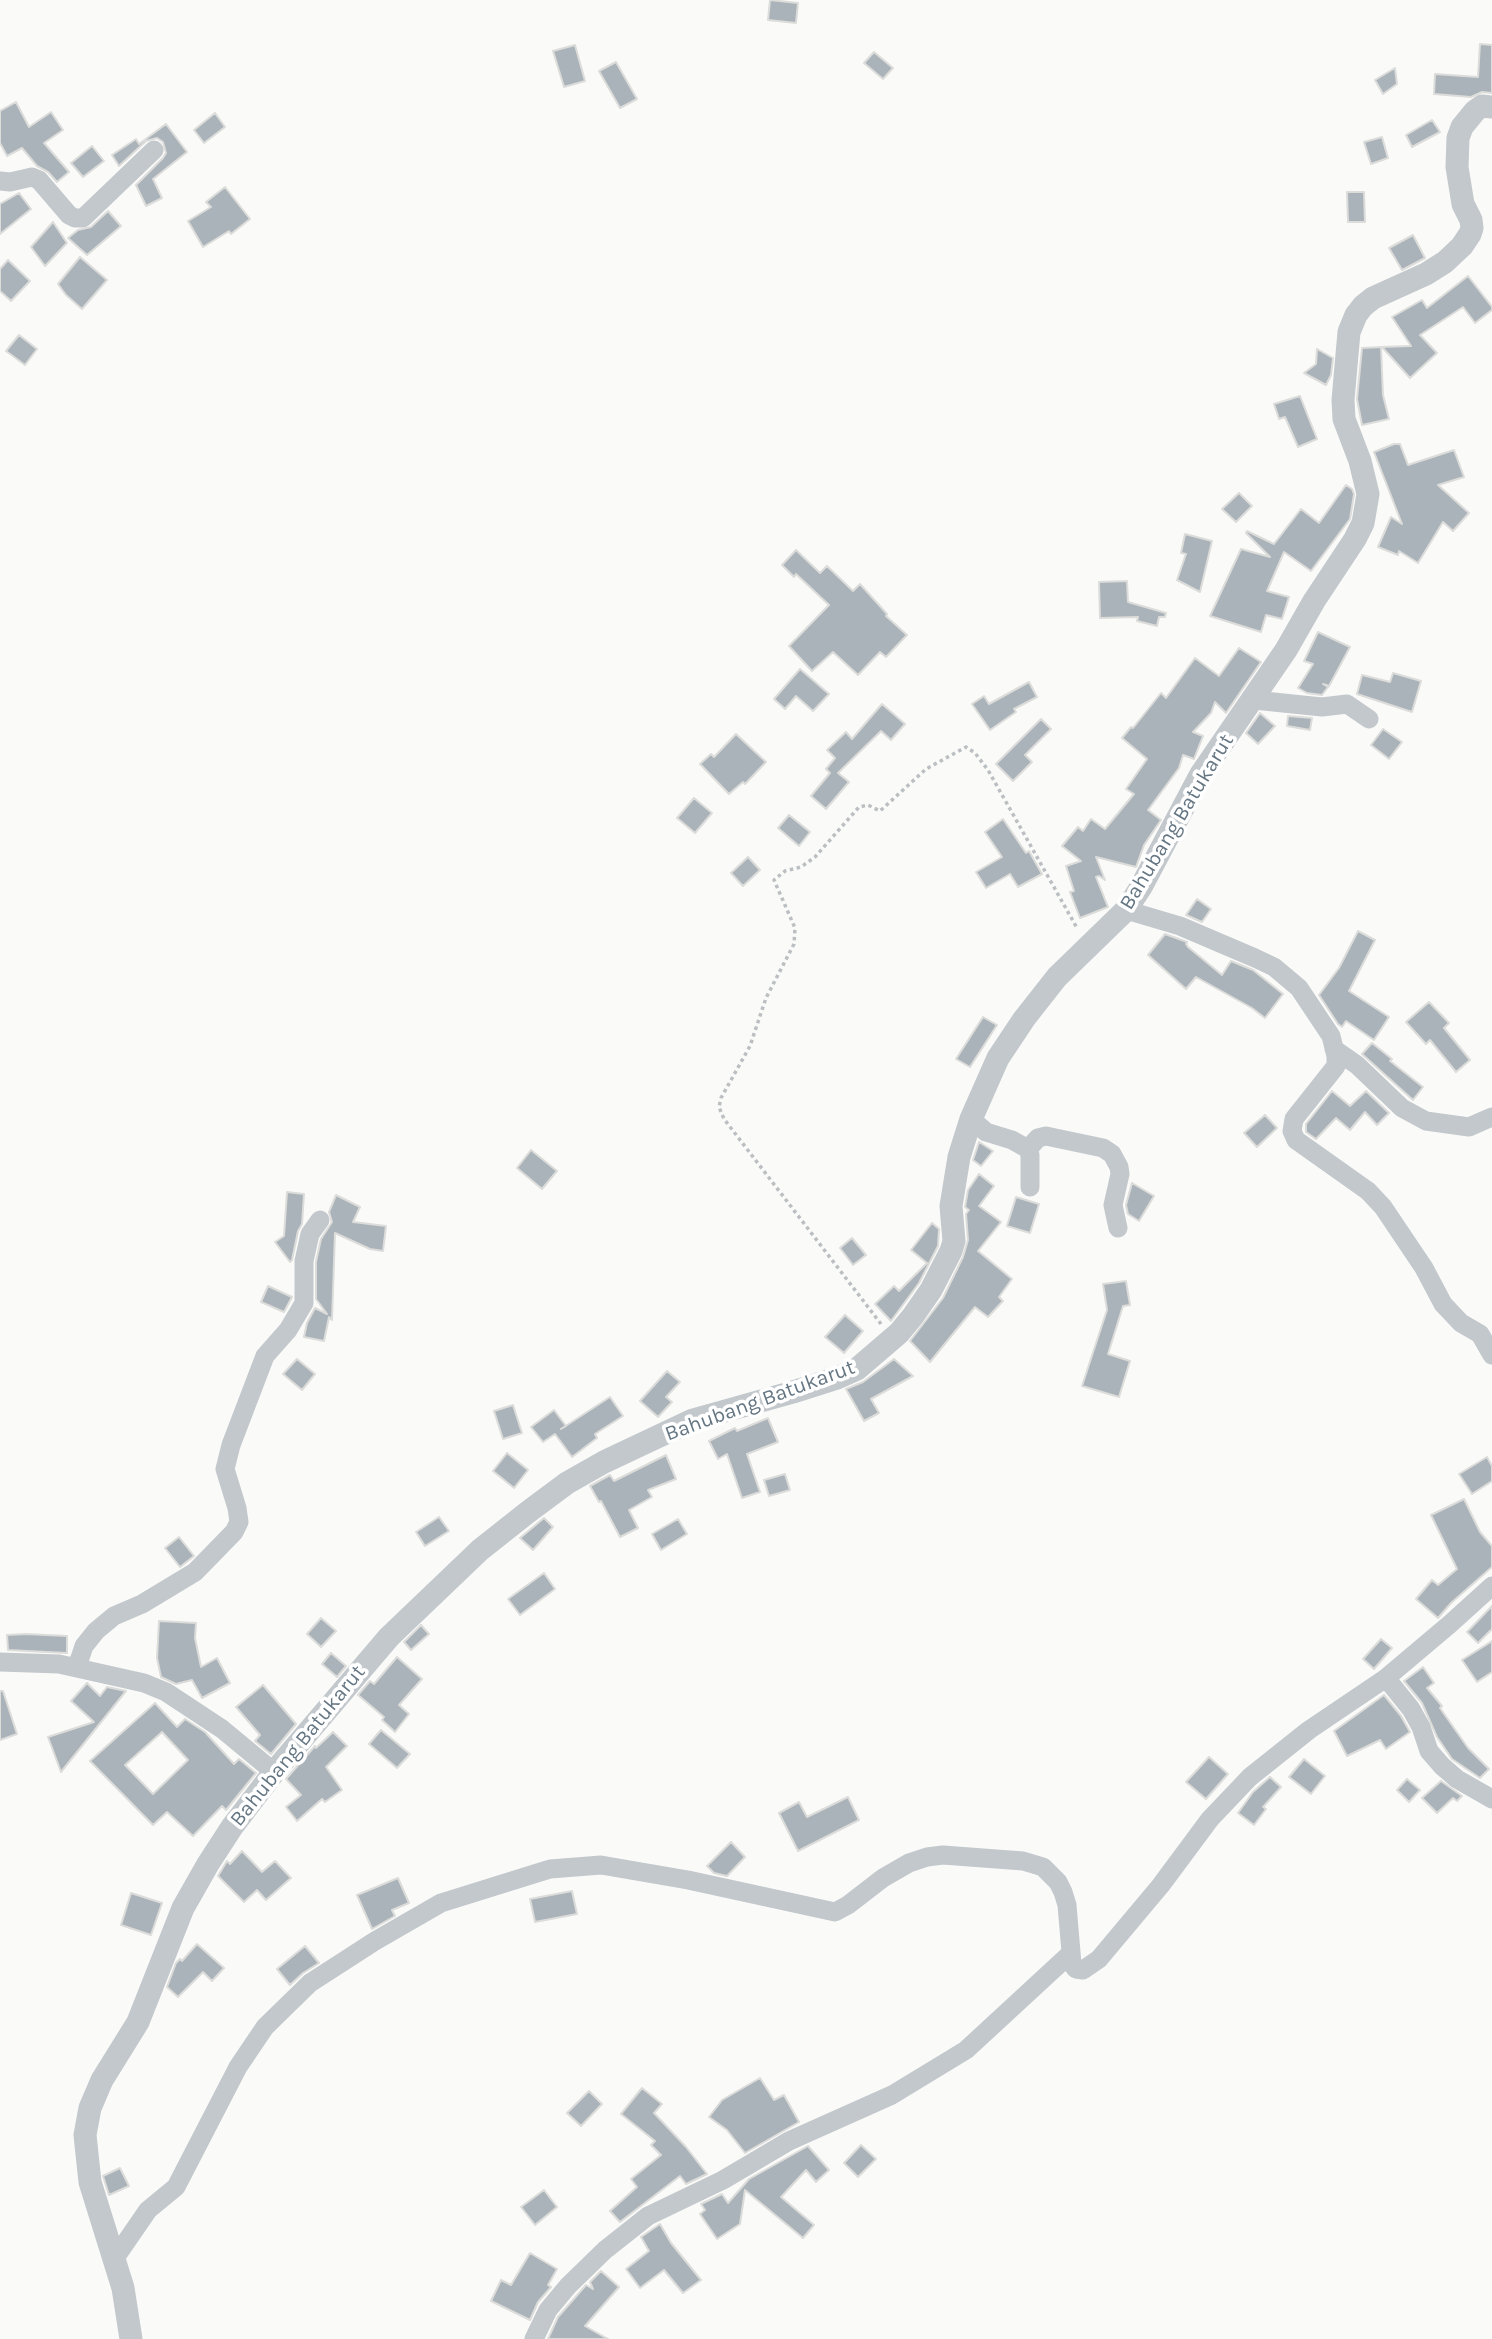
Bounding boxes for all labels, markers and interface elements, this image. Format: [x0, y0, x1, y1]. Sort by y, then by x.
street label: Bahubang Batukarut [1115, 730, 1239, 914]
street label: Bahubang Batukarut [662, 1355, 858, 1447]
street label: Bahubang Batukarut [225, 1660, 371, 1832]

